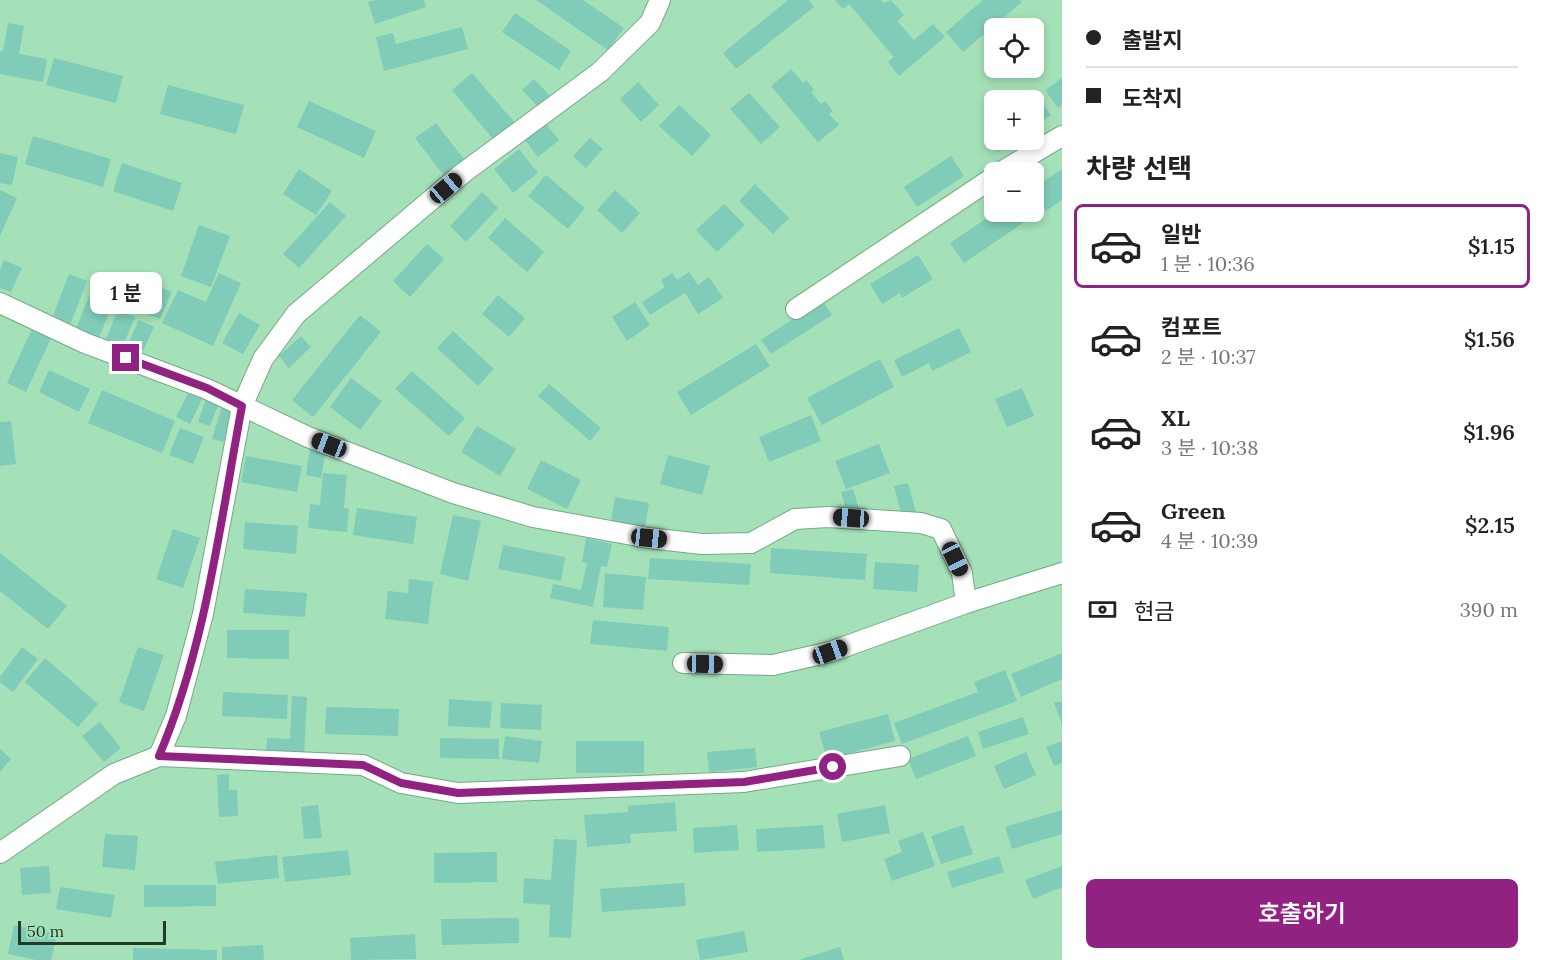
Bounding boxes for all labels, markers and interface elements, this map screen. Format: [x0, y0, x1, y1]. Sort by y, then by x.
map controls [984, 18, 1044, 222]
button: locate [984, 18, 1044, 78]
text: 출발지 [1122, 26, 1183, 54]
text: 도착지 [1122, 84, 1183, 112]
button: + [984, 90, 1044, 150]
text: 차량 선택 [1086, 151, 1192, 185]
button: − [984, 162, 1044, 222]
car [426, 170, 466, 206]
icon: car [1089, 219, 1143, 273]
text: 일반 [1161, 220, 1201, 248]
text: $1.15 [1468, 232, 1515, 260]
text: 1 분 · 10:36 [1161, 251, 1255, 276]
callout: 1 분 [90, 271, 162, 313]
text: 1 분 [110, 280, 142, 305]
icon: car [1089, 312, 1143, 366]
text: 컴포트 [1161, 313, 1222, 341]
text: $1.56 [1464, 325, 1515, 353]
route end [112, 344, 139, 371]
text: 2 분 · 10:37 [1161, 344, 1256, 369]
text: XL [1161, 404, 1190, 432]
icon: car [1089, 405, 1143, 459]
text: $1.96 [1463, 418, 1515, 446]
car [309, 430, 349, 460]
text: 3 분 · 10:38 [1161, 435, 1258, 460]
text: Green [1161, 497, 1226, 525]
icon: car [1089, 498, 1143, 552]
car [832, 508, 870, 528]
text: $2.15 [1465, 511, 1515, 539]
car [630, 527, 668, 549]
text: 4 분 · 10:39 [1161, 528, 1258, 553]
car [939, 539, 971, 579]
icon: cash [1086, 593, 1119, 626]
text: 현금 [1134, 597, 1174, 625]
text: 390 m [1460, 597, 1518, 622]
car [810, 637, 850, 667]
car [687, 655, 723, 673]
route start [819, 753, 846, 780]
button: 호출하기 [1086, 879, 1518, 948]
scale bar [18, 918, 166, 946]
text: 50 m [27, 921, 64, 941]

